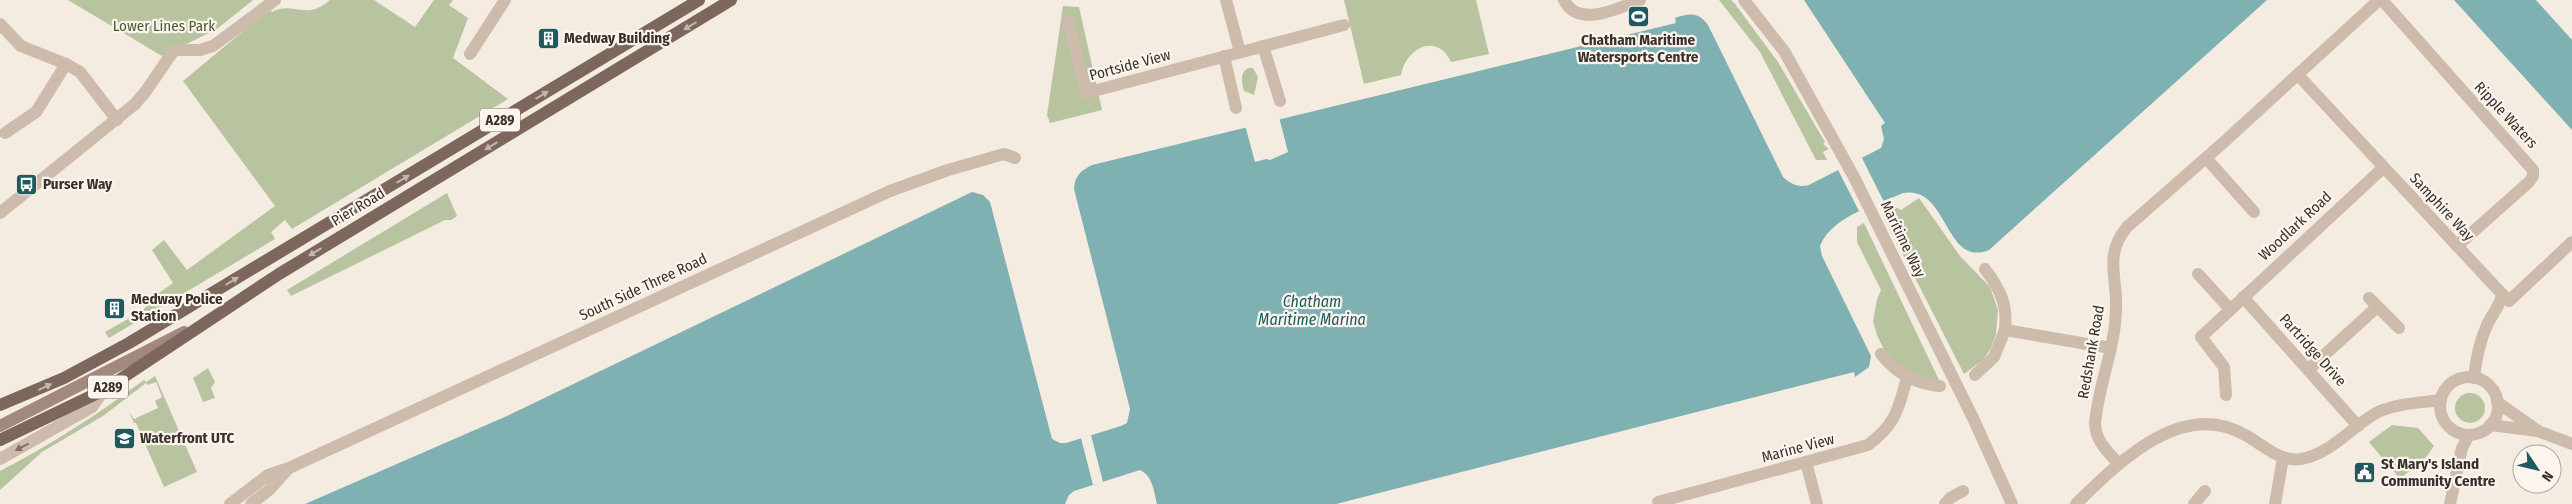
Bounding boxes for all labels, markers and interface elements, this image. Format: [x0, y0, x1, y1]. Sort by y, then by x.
sports icon: Chatham Maritime Watersports Centre [1626, 5, 1650, 29]
park label: Lower Lines Park [113, 17, 215, 35]
one-way arrow [683, 21, 696, 30]
building icon: Medway Building [536, 26, 560, 50]
place label: Medway Building [564, 29, 670, 47]
place label: Chatham Maritime Watersports Centre [1578, 31, 1699, 66]
street label: Portside View [1087, 45, 1173, 84]
street label: Ripple Waters [2471, 78, 2541, 152]
one-way arrow [535, 90, 548, 99]
road number: A289 [480, 108, 520, 132]
one-way arrow [484, 141, 497, 150]
street label: Samphire Way [2406, 169, 2478, 245]
bus stop icon: Purser Way [15, 172, 39, 196]
one-way arrow [396, 174, 409, 183]
place label: Purser Way [43, 175, 113, 193]
street label: Pier Road [328, 184, 388, 230]
street label: Woodlark Road [2255, 188, 2335, 264]
street label: Maritime Way [1877, 198, 1929, 280]
one-way arrow [308, 248, 322, 257]
street label: South Side Three Road [576, 250, 710, 324]
one-way arrow [226, 277, 239, 286]
place label: Medway Police Station [131, 290, 223, 325]
water label: Chatham Maritime Marina [1258, 292, 1366, 329]
building icon: Medway Police Station [103, 296, 127, 320]
street label: Redshank Road [2074, 304, 2108, 400]
street label: Partridge Drive [2276, 310, 2350, 390]
road number: A289 [88, 376, 128, 398]
one-way arrow [38, 382, 52, 390]
school or university icon: Waterfront UTC [112, 426, 136, 450]
place label: Waterfront UTC [140, 429, 235, 447]
street label: Marine View [1760, 430, 1836, 466]
one-way arrow [15, 443, 30, 451]
north arrow [2512, 444, 2562, 494]
place label: St Mary's Island Community Centre [2381, 455, 2496, 490]
public building icon: St Mary's Island Community Centre [2353, 461, 2377, 485]
text: N [2538, 468, 2557, 484]

